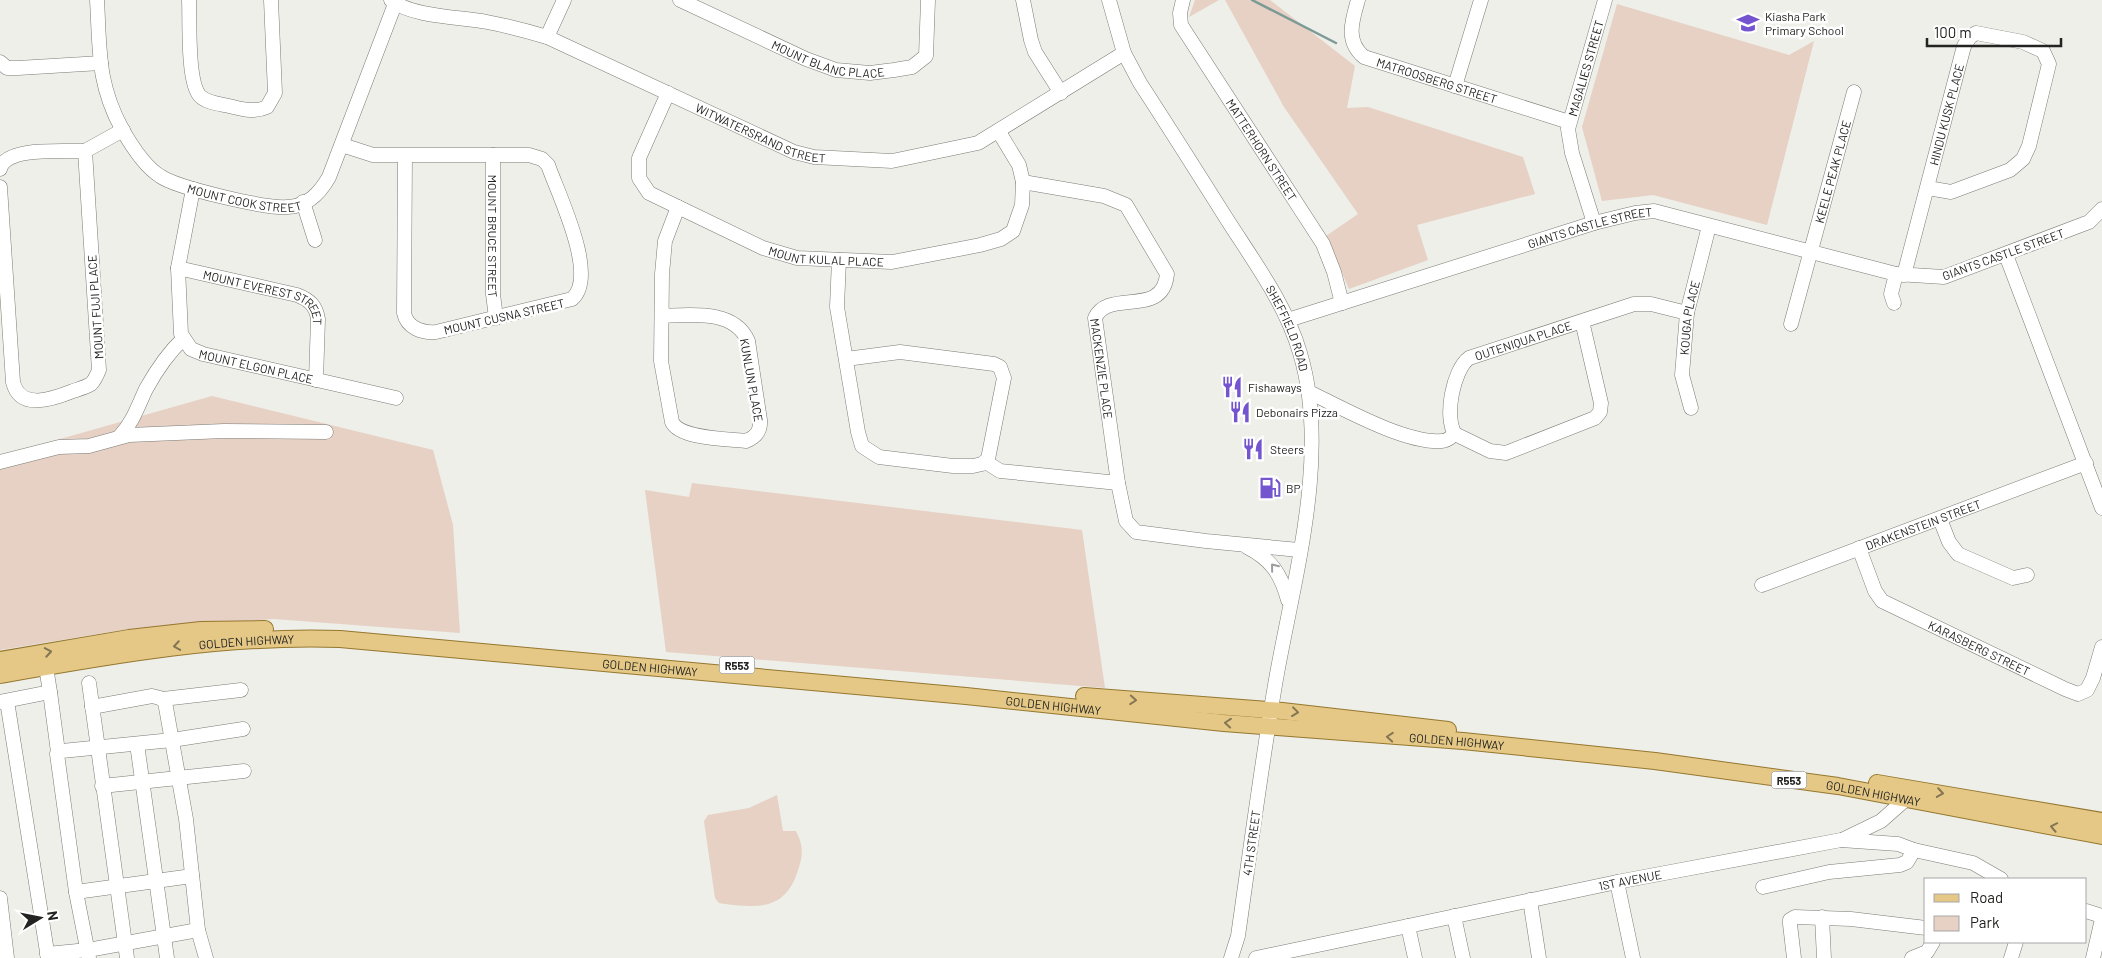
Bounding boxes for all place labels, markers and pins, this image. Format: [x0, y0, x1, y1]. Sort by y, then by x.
place label: Kiasha Park Primary School [1765, 9, 1844, 37]
school or university icon: Kiasha Park Primary School [1735, 10, 1761, 36]
restaurant icon: Fishaways [1219, 374, 1245, 400]
place label: Fishaways [1248, 380, 1302, 394]
restaurant icon: Debonairs Pizza [1227, 399, 1253, 425]
place label: Debonairs Pizza [1256, 405, 1338, 419]
restaurant icon: Steers [1240, 436, 1266, 462]
place label: Steers [1270, 442, 1304, 456]
fuel station icon: BP [1257, 475, 1283, 501]
place label: BP [1286, 481, 1301, 495]

